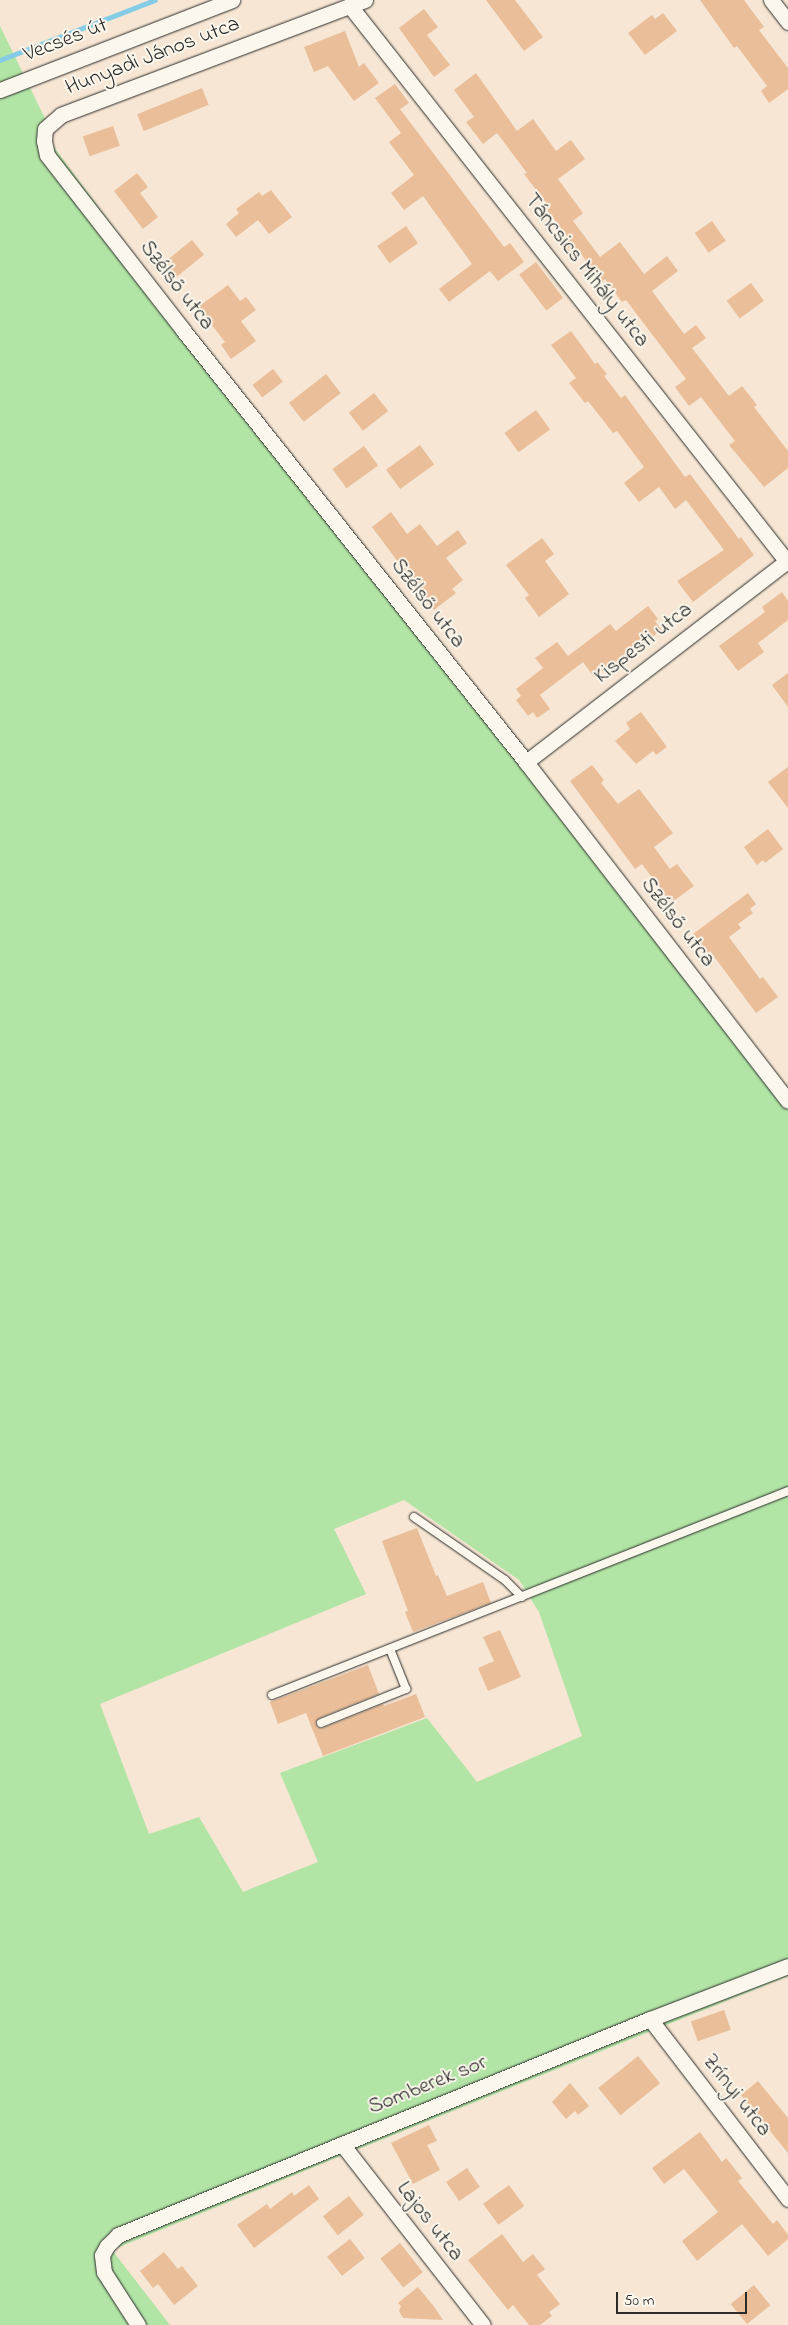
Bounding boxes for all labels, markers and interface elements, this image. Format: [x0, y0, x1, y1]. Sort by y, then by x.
street label: Hunyadi János utca [62, 12, 244, 102]
street label: Vecsés út [20, 13, 112, 69]
street label: Táncsics Mihály utca [518, 189, 654, 353]
street label: Szélső utca [133, 236, 219, 336]
street label: Szélső utca [384, 554, 470, 654]
street label: Kispesti utca [590, 598, 698, 690]
street label: Szélső utca [634, 873, 720, 973]
street label: Somberek sor [365, 2050, 491, 2122]
street label: Zrínyi utca [696, 2050, 776, 2142]
street label: Lajos utca [390, 2177, 468, 2267]
scale bar [618, 2282, 749, 2314]
text: 50 m [624, 2290, 654, 2312]

